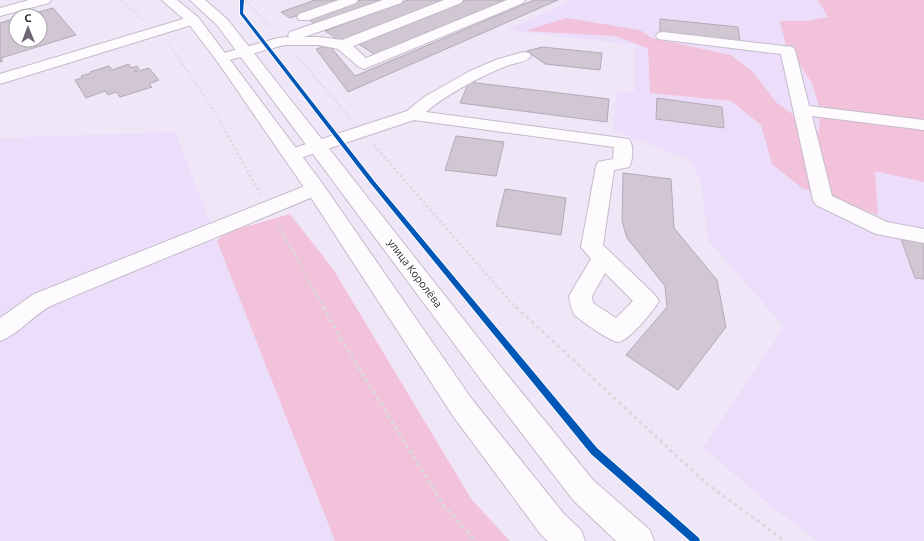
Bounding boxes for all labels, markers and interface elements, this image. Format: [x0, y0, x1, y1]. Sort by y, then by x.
north arrow [8, 8, 48, 48]
text: С [24, 12, 31, 24]
street label: улица Королёва [385, 236, 445, 310]

